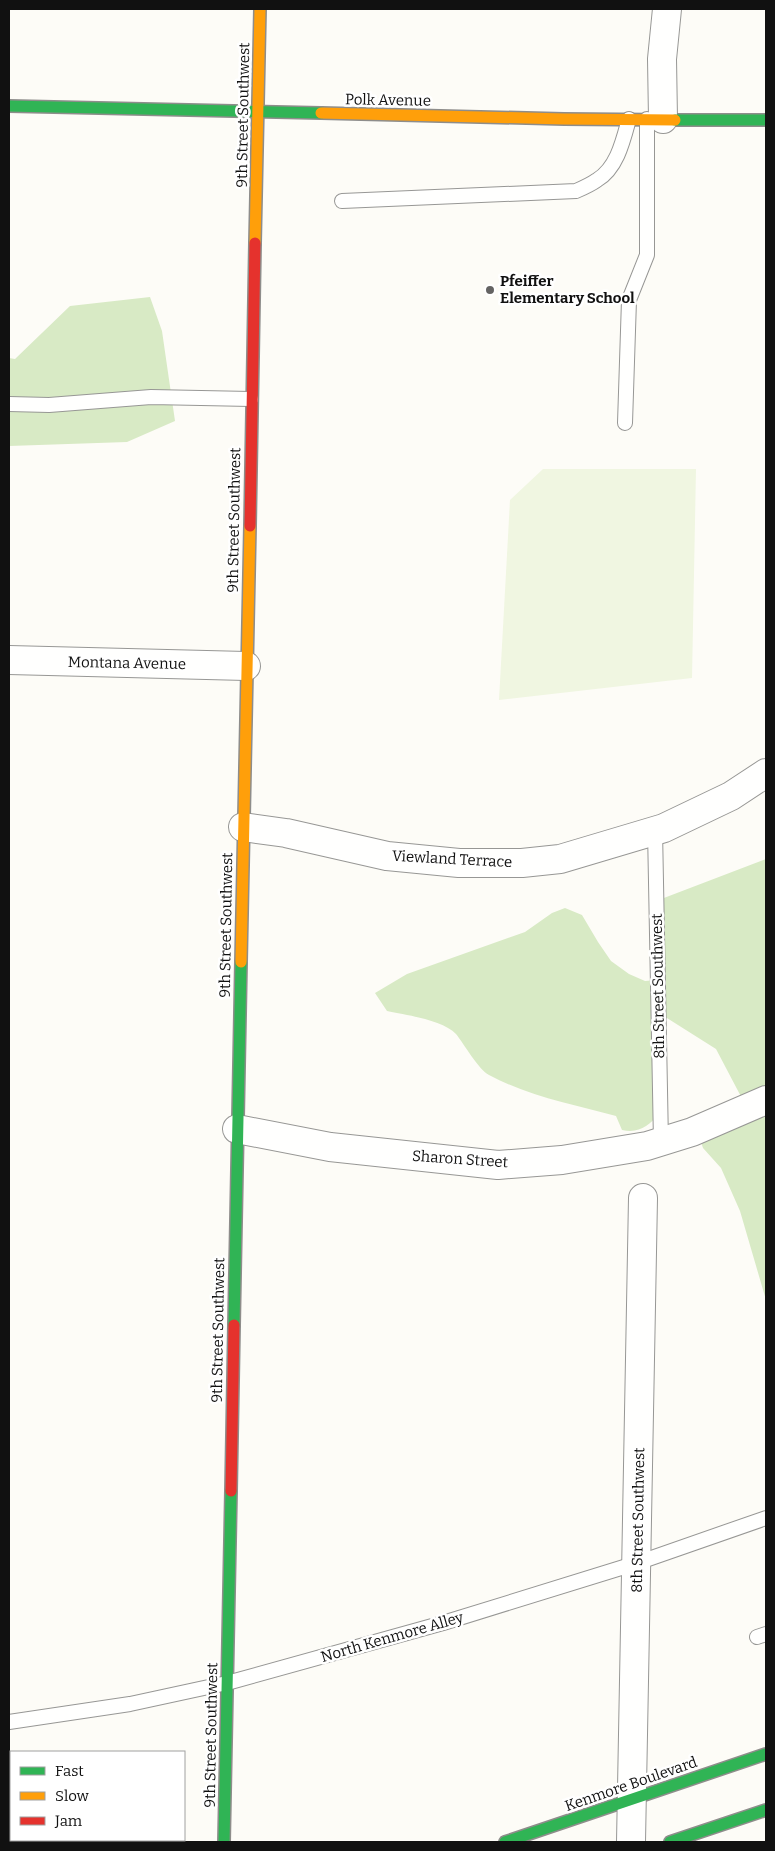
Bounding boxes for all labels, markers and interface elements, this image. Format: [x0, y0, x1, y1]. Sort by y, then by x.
street label: 9th Street Southwest [233, 42, 253, 188]
street label: Polk Avenue [345, 90, 431, 110]
place label: Pfeiffer Elementary School [500, 272, 635, 307]
marker: Pfeiffer Elementary School [484, 284, 496, 296]
street label: 9th Street Southwest [224, 447, 244, 593]
street label: Montana Avenue [68, 653, 186, 673]
street label: Viewland Terrace [391, 847, 513, 871]
street label: 9th Street Southwest [216, 852, 236, 998]
street label: 8th Street Southwest [648, 913, 668, 1059]
street label: Sharon Street [411, 1147, 509, 1171]
street label: 9th Street Southwest [208, 1257, 228, 1403]
street label: 8th Street Southwest [628, 1447, 648, 1593]
street label: North Kenmore Alley [319, 1608, 465, 1666]
street label: 9th Street Southwest [201, 1662, 221, 1808]
legend [10, 1751, 185, 1841]
street label: Kenmore Boulevard [562, 1753, 700, 1815]
text: Fast [55, 1762, 84, 1780]
text: Slow [55, 1787, 90, 1805]
text: Jam [54, 1812, 83, 1830]

